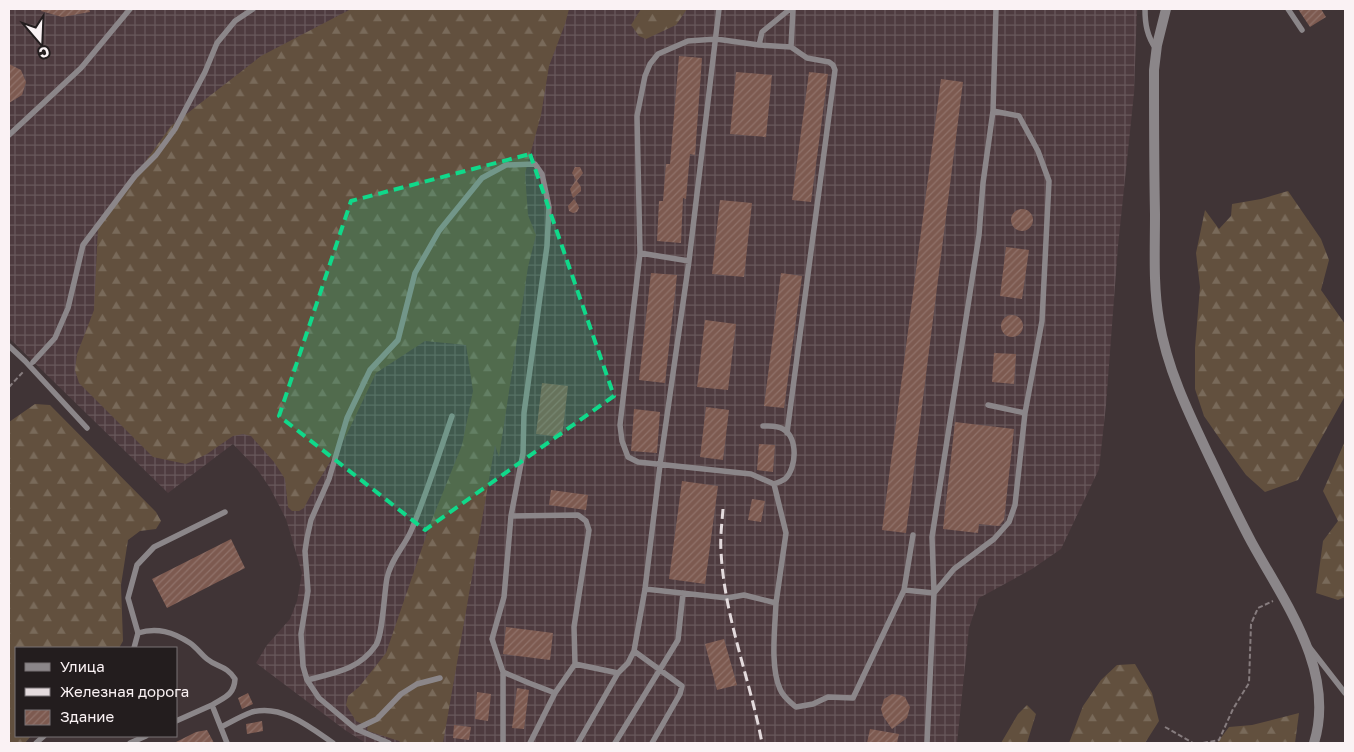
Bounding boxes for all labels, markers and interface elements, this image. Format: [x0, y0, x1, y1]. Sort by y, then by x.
north arrow [15, 15, 65, 65]
text: С [37, 43, 52, 62]
legend [15, 647, 178, 737]
text: Улица [60, 657, 105, 675]
text: Железная дорога [60, 682, 189, 700]
text: Здание [60, 707, 114, 725]

